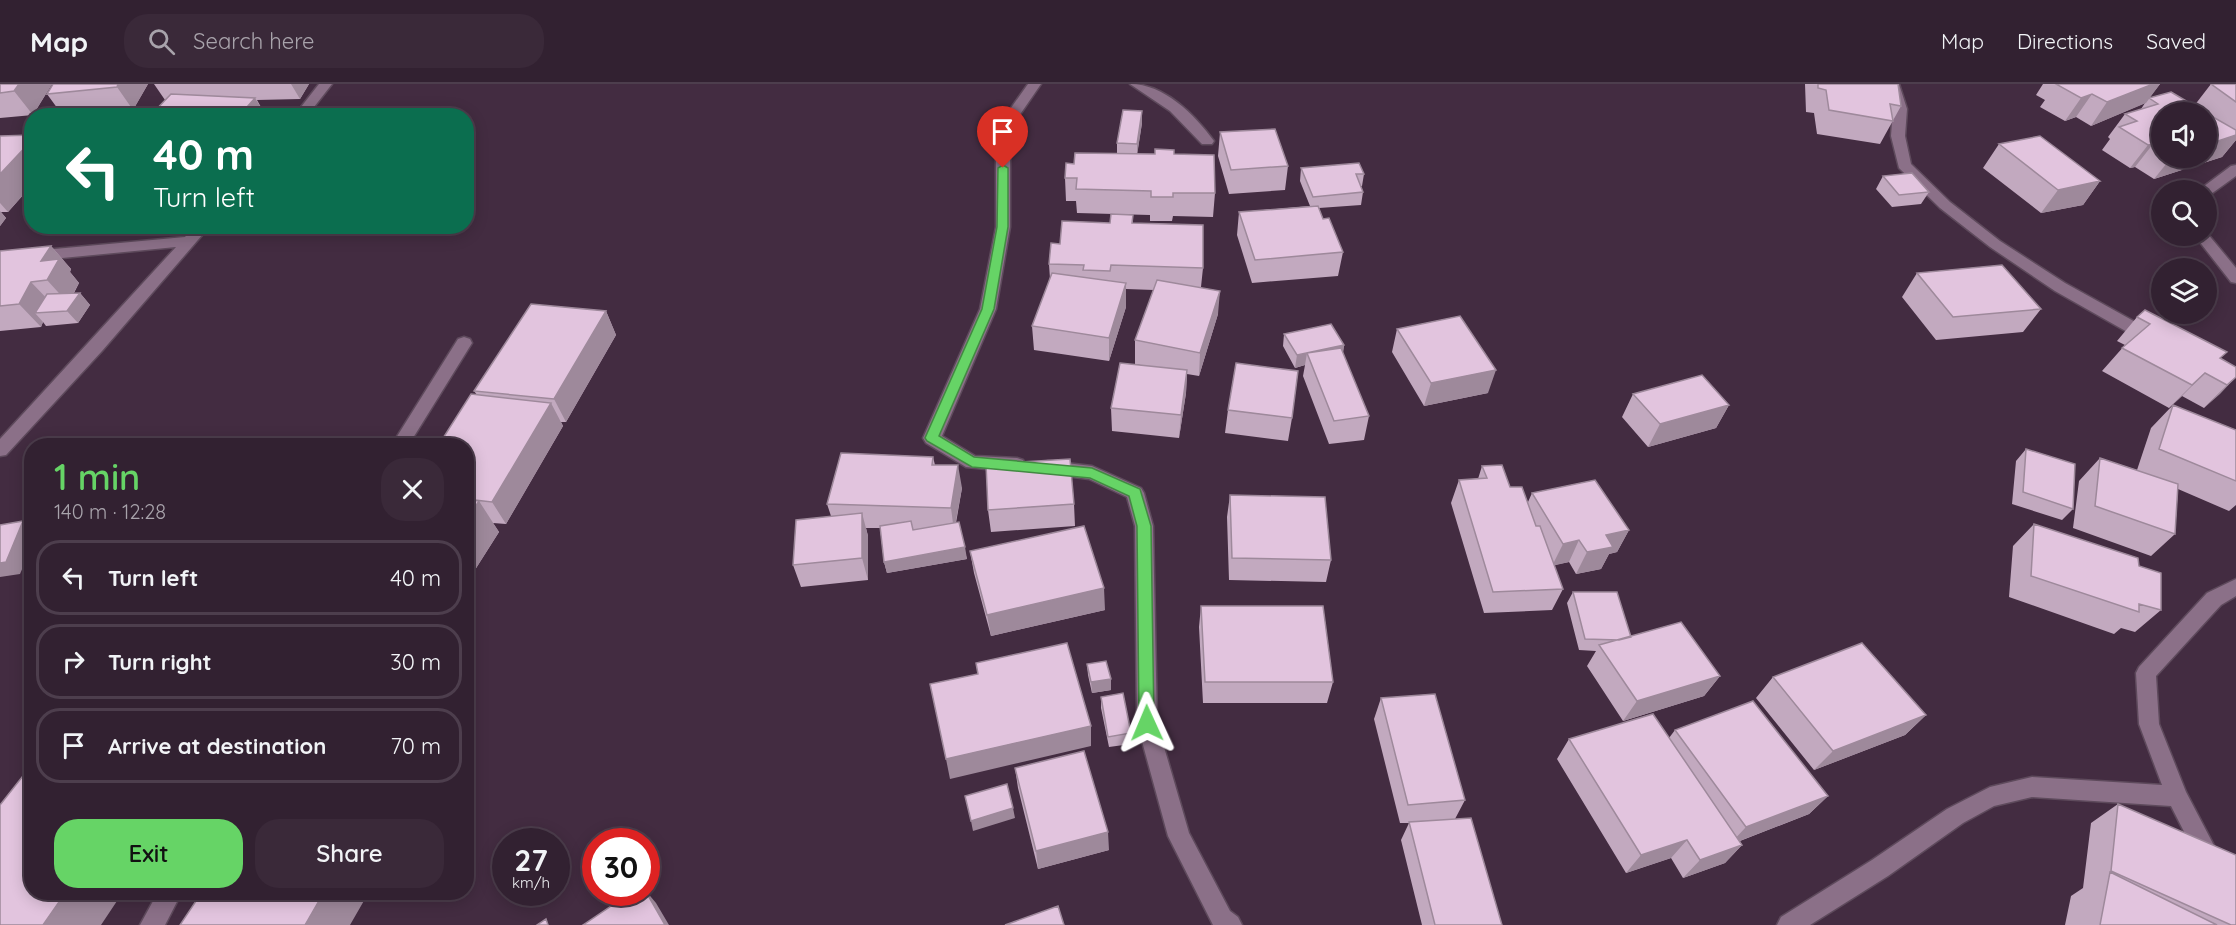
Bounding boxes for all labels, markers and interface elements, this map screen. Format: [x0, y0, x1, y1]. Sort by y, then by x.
search box [124, 14, 544, 68]
text: Map [30, 24, 88, 59]
icon: search [145, 25, 178, 58]
text: Search here [193, 27, 315, 55]
text: Map [1941, 28, 1984, 54]
text: Directions [2017, 28, 2113, 54]
text: Saved [2146, 28, 2206, 54]
map controls [2151, 102, 2217, 324]
button: sound [2151, 102, 2217, 168]
pin [977, 106, 1028, 168]
icon: arrive [986, 115, 1019, 148]
text: 40 m [153, 128, 254, 181]
icon: left [54, 132, 132, 210]
text: Turn left [153, 180, 255, 214]
button: search [2151, 180, 2217, 246]
button: layers [2151, 258, 2217, 324]
text: 1 min [54, 454, 140, 499]
button: close [381, 458, 444, 521]
text: 140 m · 12:28 [54, 499, 166, 524]
icon: left [57, 561, 90, 594]
text: Turn left [108, 564, 198, 592]
text: 40 m [390, 564, 441, 592]
icon: right [57, 645, 90, 678]
text: Turn right [108, 648, 212, 676]
text: 30 m [390, 648, 441, 676]
position arrow [1115, 691, 1179, 755]
icon: arrive [57, 729, 90, 762]
text: Arrive at destination [108, 732, 326, 760]
text: 70 m [391, 732, 441, 760]
button: Exit [54, 819, 243, 888]
button: Share [255, 819, 444, 888]
speed limit sign: 30 [582, 828, 660, 906]
text: 27 [514, 841, 548, 879]
text: km/h [512, 873, 550, 892]

